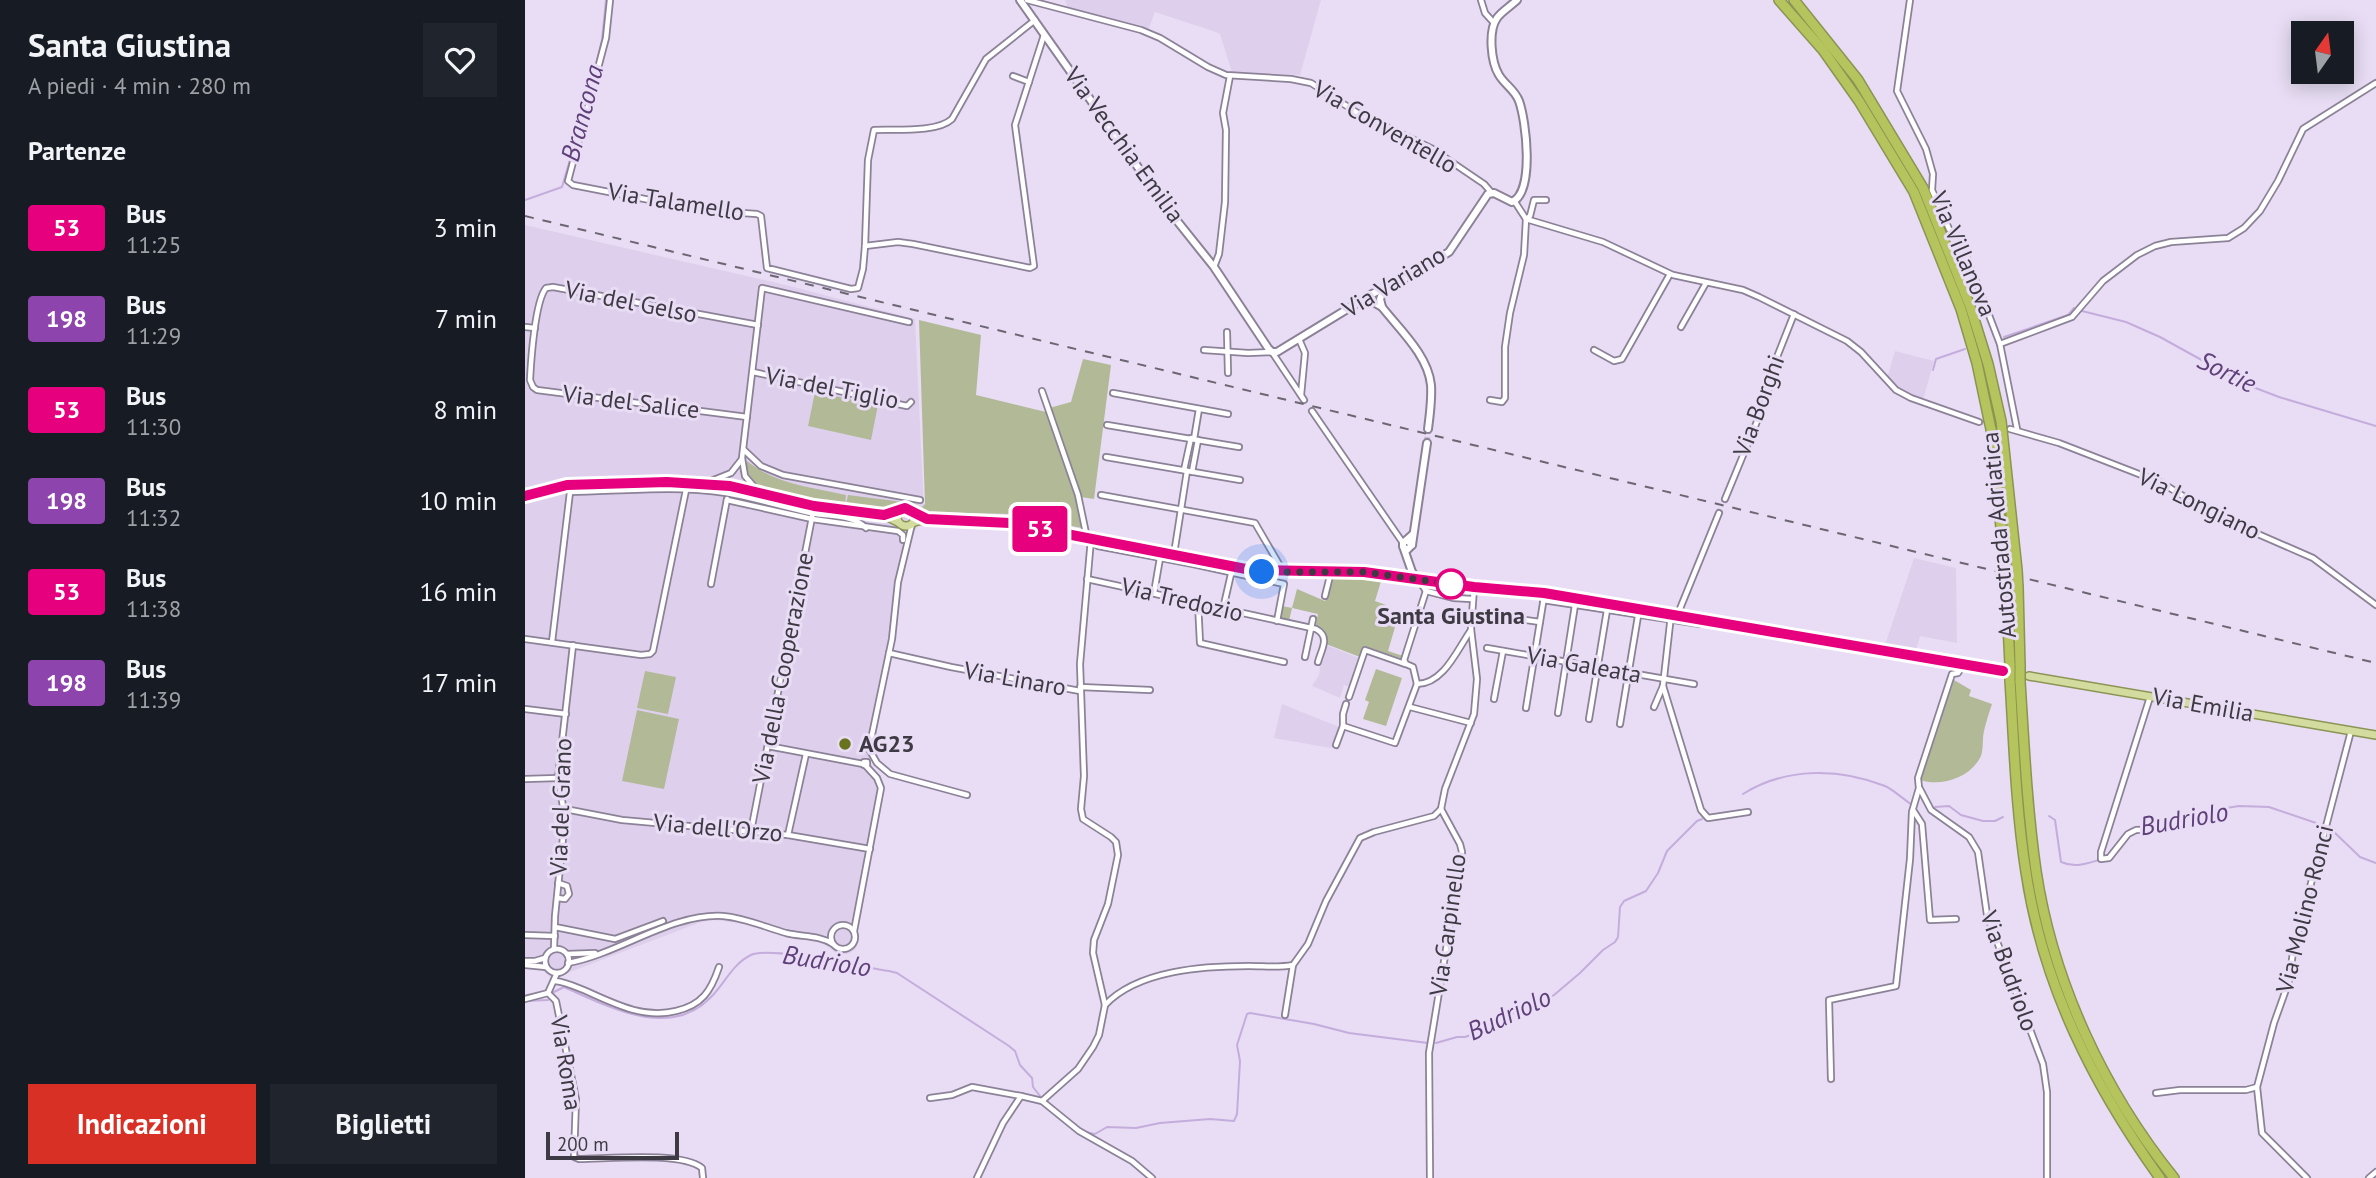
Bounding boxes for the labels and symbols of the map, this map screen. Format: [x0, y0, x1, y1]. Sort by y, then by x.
north arrow [2291, 21, 2354, 84]
street label: Via Vecchia Emilia [1057, 60, 1191, 229]
water label: Brancona [553, 61, 610, 165]
street label: Via Conventello [1307, 72, 1463, 180]
street label: Via Talamello [605, 175, 747, 228]
street label: Via Villanova [1923, 186, 2004, 321]
street label: Via Variano [1336, 239, 1451, 325]
street label: Via del Gelso [562, 273, 700, 329]
water label: Sortie [2192, 343, 2262, 400]
street label: Via Borghi [1726, 351, 1791, 462]
street label: Via del Tiglio [762, 359, 901, 416]
street label: Via del Salice [560, 378, 701, 425]
street label: Autostrada Adriatica [1974, 430, 2023, 640]
street label: Via Longiano [2132, 460, 2266, 547]
line badge: 53 [1009, 506, 1071, 552]
street label: Via della Cooperazione [745, 550, 820, 787]
your location [1244, 554, 1279, 589]
marker: Santa Giustina [1436, 569, 1466, 599]
street label: Via Tredozio [1117, 570, 1246, 629]
place label: Santa Giustina [1377, 600, 1525, 631]
street label: Via Galeata [1523, 639, 1644, 690]
street label: Via Linaro [961, 654, 1069, 703]
street label: Via Emilia [2149, 680, 2256, 729]
place label: AG23 [859, 728, 915, 759]
marker: AG23 [837, 736, 853, 752]
street label: Via del Grano [543, 738, 578, 877]
water label: Budriolo [2137, 795, 2231, 842]
street label: Via dell'Orzo [651, 806, 784, 849]
street label: Via Molino Ronci [2268, 821, 2340, 997]
street label: Via Carpinello [1422, 852, 1473, 999]
street label: Via Budriolo [1973, 906, 2046, 1035]
water label: Budriolo [780, 937, 874, 984]
water label: Budriolo [1461, 980, 1556, 1047]
street label: Via Roma [544, 1012, 589, 1113]
scale bar [546, 1129, 679, 1161]

